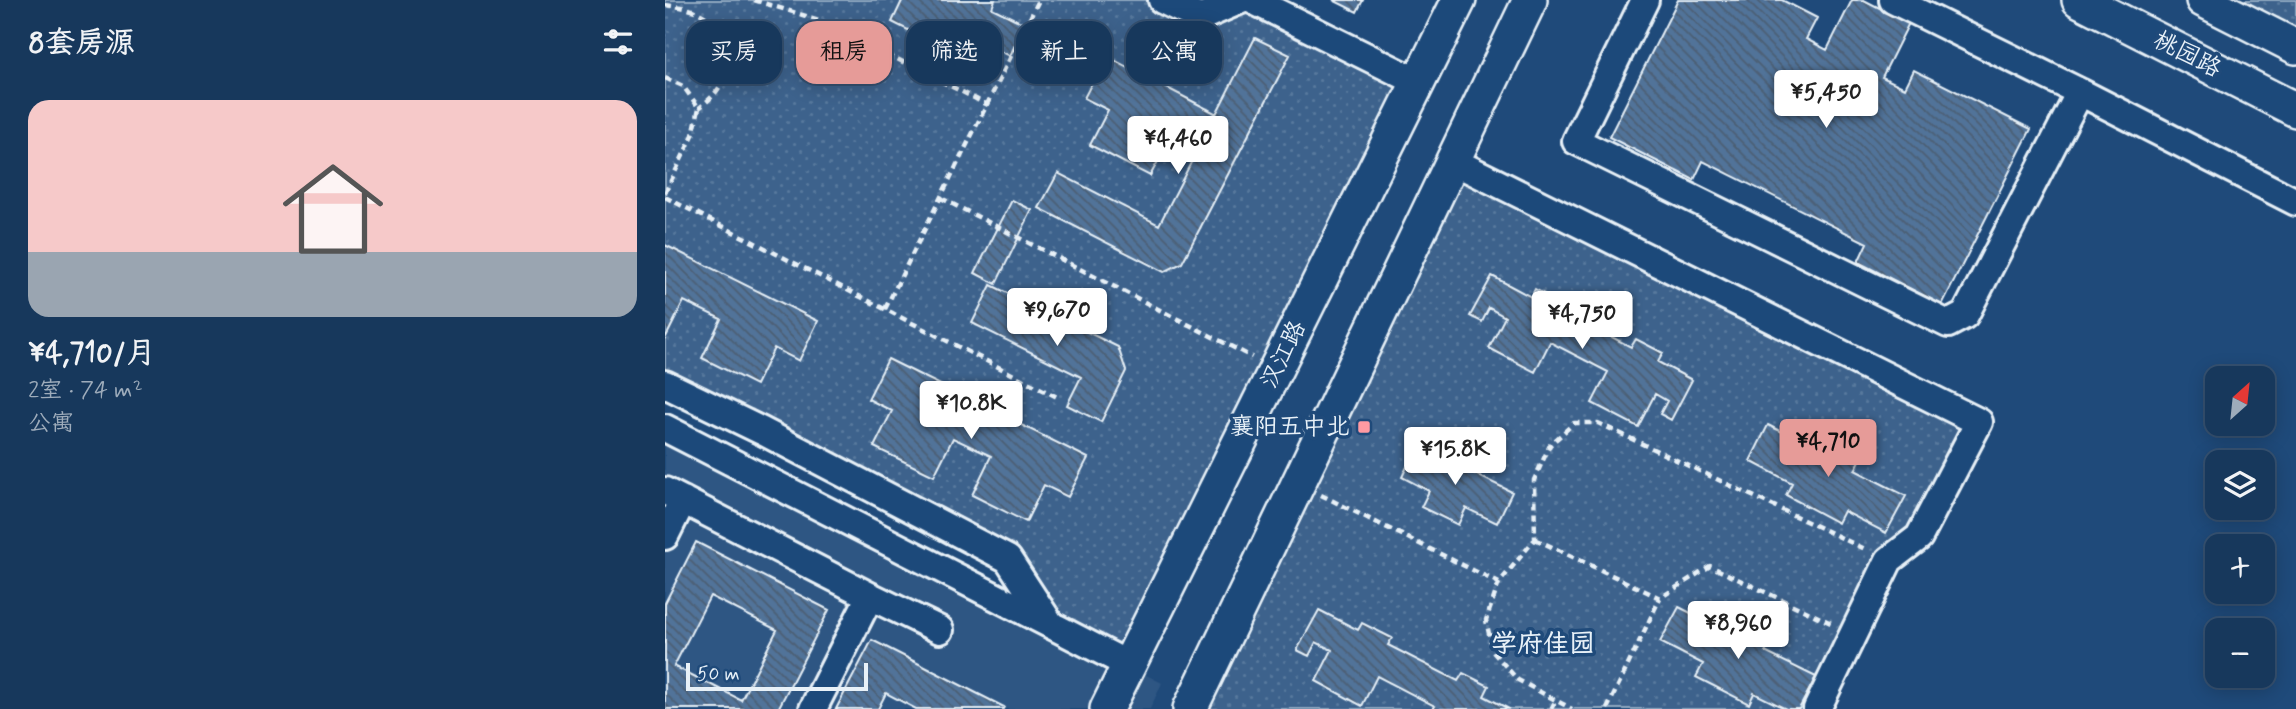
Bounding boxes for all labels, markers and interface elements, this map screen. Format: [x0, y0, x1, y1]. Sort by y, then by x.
chip: 买房 [686, 21, 782, 84]
chip: 租房 [796, 21, 892, 84]
chip: 筛选 [906, 21, 1002, 84]
chip: 新上 [1016, 21, 1112, 84]
chip: 公寓 [1126, 21, 1222, 84]
icon: filters [599, 23, 637, 61]
text: 8套房源 [28, 24, 135, 63]
street label: 桃园路 [2148, 25, 2226, 85]
pin: ¥5,450 [1769, 71, 1883, 130]
text: ¥5,450 [1790, 78, 1862, 108]
pin: ¥4,460 [1121, 116, 1235, 176]
text: ¥4,460 [1143, 124, 1213, 154]
icon: home [270, 146, 396, 272]
pin: ¥9,670 [1000, 288, 1114, 348]
pin: ¥4,750 [1525, 292, 1639, 351]
text: ¥9,670 [1023, 296, 1091, 326]
text: ¥4,750 [1548, 299, 1616, 329]
street label: 汉江路 [1254, 316, 1314, 394]
text: ¥4,710/月 [28, 334, 156, 373]
north arrow [2205, 366, 2275, 436]
map controls [2205, 366, 2275, 688]
text: 2室 · 74 m² [28, 376, 143, 406]
pin: ¥10.8K [914, 382, 1028, 441]
text: ¥10.8K [936, 389, 1006, 419]
text: 公寓 [28, 409, 74, 439]
place label: 襄阳五中北 [1230, 412, 1350, 443]
marker: 襄阳五中北 [1356, 419, 1372, 435]
pin: ¥4,710 [1771, 420, 1885, 479]
text: ¥4,710 [1796, 427, 1861, 457]
pin: ¥15.8K [1398, 428, 1512, 487]
text: ¥15.8K [1420, 435, 1490, 465]
button: layers [2205, 450, 2275, 520]
button: + [2205, 534, 2275, 604]
pin: ¥8,960 [1681, 602, 1795, 661]
text: ¥8,960 [1704, 609, 1772, 639]
button: − [2205, 618, 2275, 688]
district label: 学府佳园 [1491, 628, 1595, 662]
scale bar [686, 660, 868, 692]
text: 50 m [697, 662, 740, 687]

